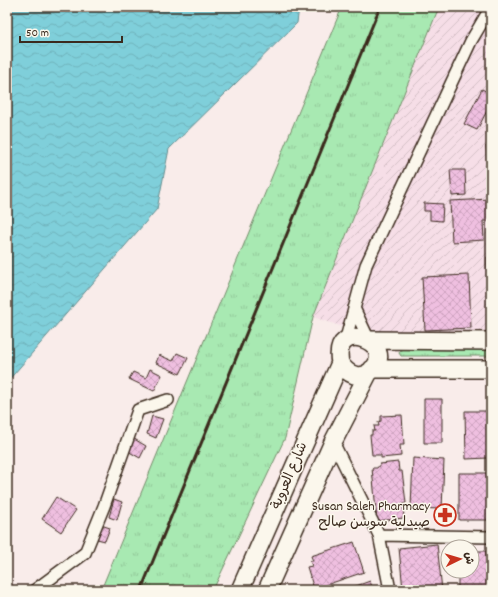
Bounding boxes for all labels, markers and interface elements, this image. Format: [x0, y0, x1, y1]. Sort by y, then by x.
scale bar [20, 18, 122, 44]
text: 50 m [26, 25, 49, 42]
street label: شارع العروبة [267, 439, 313, 513]
place label: Susan Saleh Pharmacy صيدلية سوسن صالح [312, 497, 430, 533]
pharmacy icon: Susan Saleh Pharmacy صيدلية سوسن صالح [432, 502, 458, 528]
north arrow [440, 539, 480, 579]
text: ش [459, 552, 476, 565]

